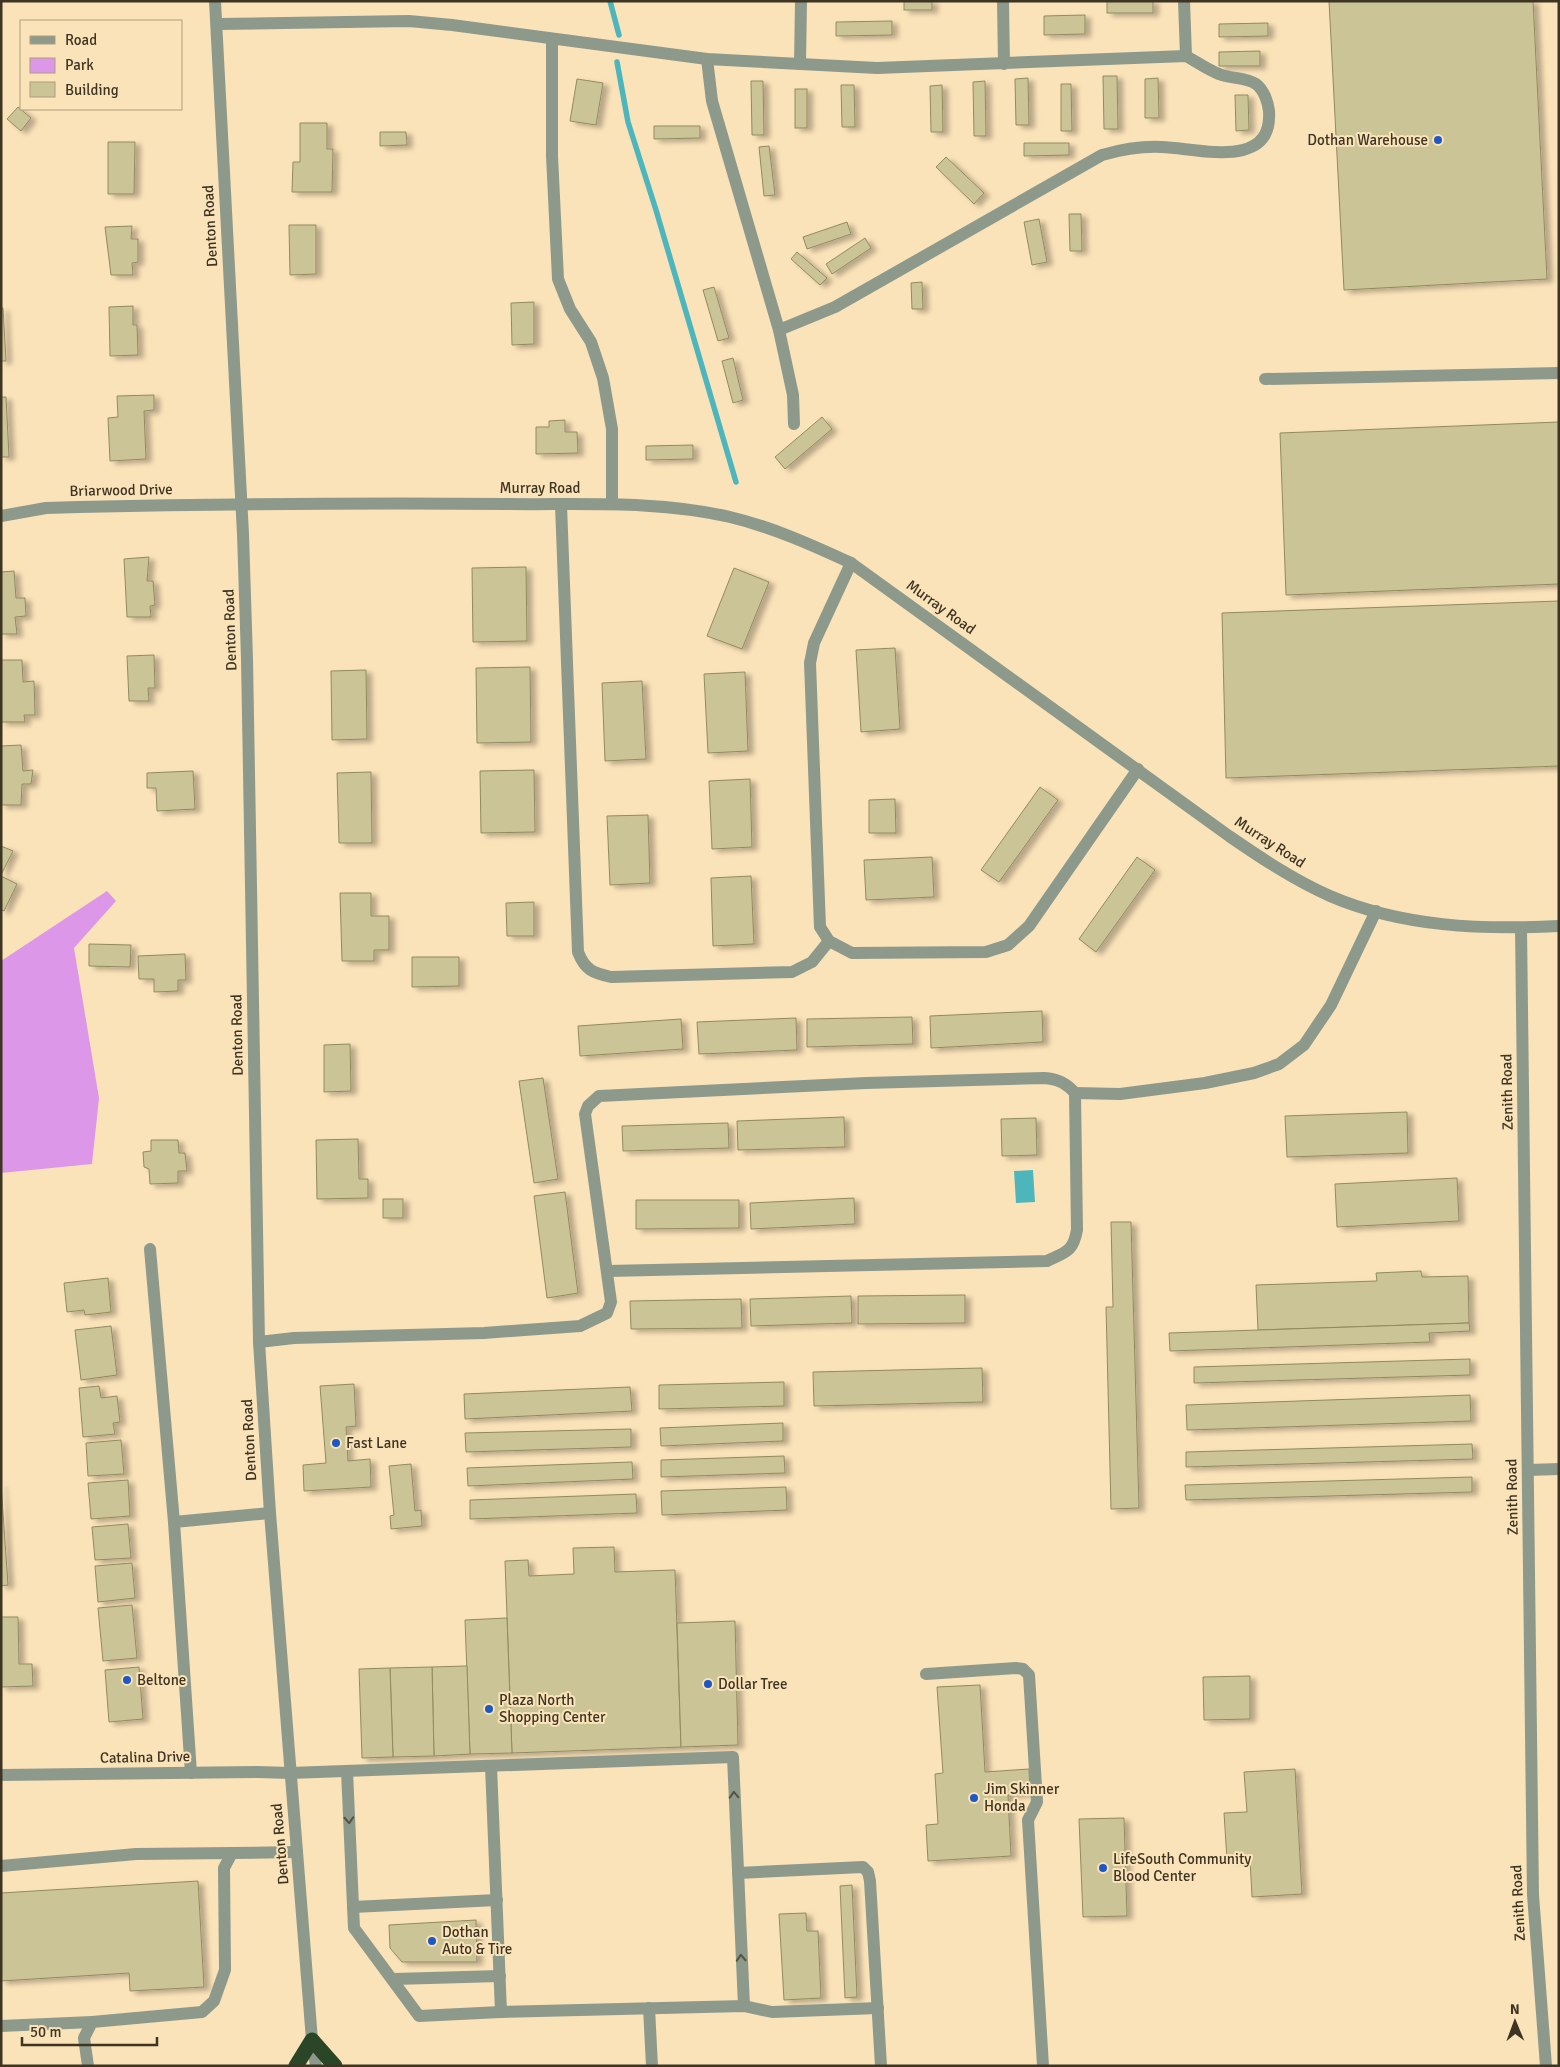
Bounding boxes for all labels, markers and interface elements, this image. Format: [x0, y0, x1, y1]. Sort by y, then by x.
legend [20, 20, 182, 110]
text: Road [65, 31, 97, 49]
text: Park [65, 56, 94, 74]
text: Building [65, 81, 119, 99]
place label: Dothan Warehouse [1307, 131, 1428, 149]
marker: Dothan Warehouse [1432, 134, 1444, 146]
street label: Denton Road [199, 185, 221, 267]
street label: Murray Road [499, 479, 581, 497]
street label: Briarwood Drive [69, 480, 173, 500]
street label: Murray Road [903, 576, 979, 638]
street label: Denton Road [220, 589, 240, 671]
street label: Murray Road [1231, 812, 1309, 872]
street label: Denton Road [227, 994, 247, 1076]
street label: Zenith Road [1497, 1054, 1517, 1130]
street label: Denton Road [238, 1399, 260, 1481]
place label: Fast Lane [346, 1434, 407, 1452]
marker: Fast Lane [330, 1437, 342, 1449]
street label: Zenith Road [1502, 1459, 1522, 1535]
place label: Beltone [137, 1671, 186, 1689]
marker: Beltone [121, 1674, 133, 1686]
place label: Dollar Tree [718, 1675, 788, 1693]
marker: Dollar Tree [702, 1678, 714, 1690]
place label: Plaza North Shopping Center [499, 1691, 606, 1726]
marker: Plaza North Shopping Center [483, 1703, 495, 1715]
street label: Catalina Drive [100, 1747, 190, 1767]
place label: Jim Skinner Honda [984, 1780, 1060, 1815]
one-way arrow [729, 1791, 740, 1799]
marker: Jim Skinner Honda [968, 1792, 980, 1804]
street label: Denton Road [267, 1802, 293, 1886]
one-way arrow [344, 1816, 354, 1824]
place label: LifeSouth Community Blood Center [1113, 1850, 1251, 1885]
marker: LifeSouth Community Blood Center [1097, 1862, 1109, 1874]
street label: Zenith Road [1507, 1864, 1529, 1942]
place label: Dothan Auto & Tire [442, 1923, 512, 1958]
marker: Dothan Auto & Tire [426, 1935, 438, 1947]
one-way arrow [736, 1953, 747, 1961]
north arrow [1490, 1997, 1540, 2047]
text: N [1510, 2001, 1520, 2018]
scale bar [22, 2014, 158, 2046]
text: 50 m [30, 2023, 61, 2041]

